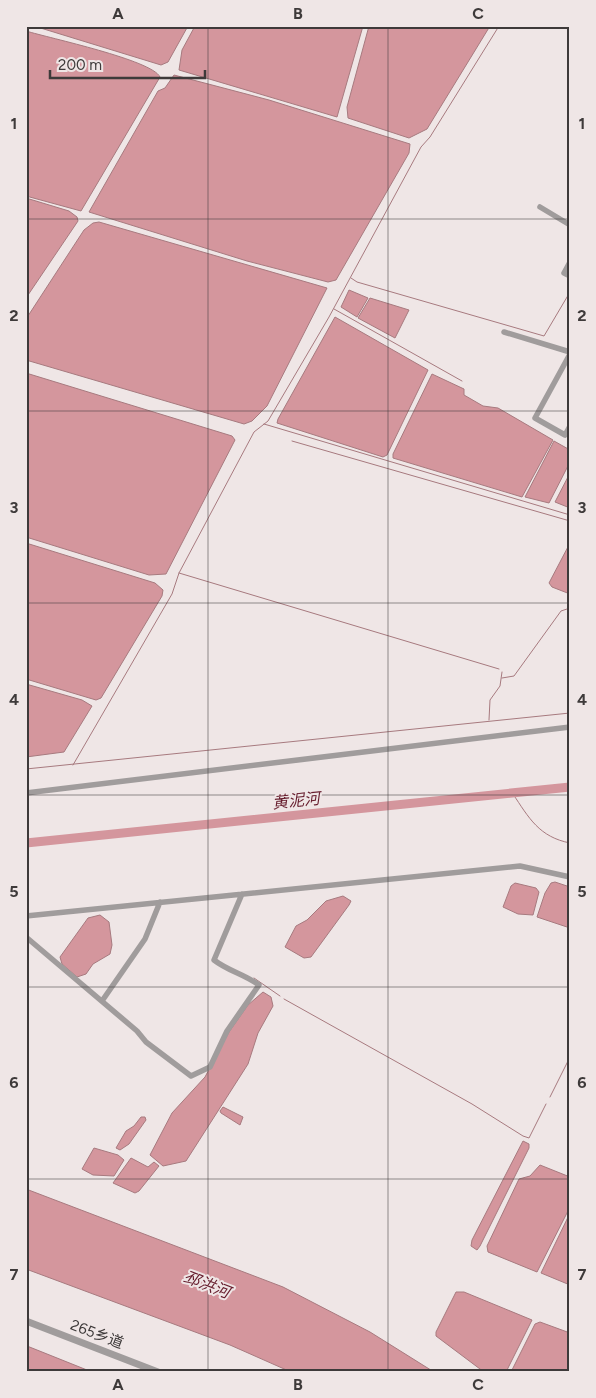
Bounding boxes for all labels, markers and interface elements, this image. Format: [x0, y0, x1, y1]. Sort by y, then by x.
text: A [112, 4, 124, 23]
text: B [293, 4, 303, 23]
text: C [472, 4, 484, 23]
scale bar [50, 48, 205, 80]
text: 200 m [58, 56, 102, 74]
text: 1 [11, 114, 17, 133]
text: 1 [579, 114, 585, 133]
text: 2 [9, 306, 19, 325]
text: 2 [577, 306, 587, 325]
text: 3 [10, 498, 19, 517]
text: 3 [578, 498, 587, 517]
text: 4 [9, 690, 19, 709]
text: 4 [577, 690, 587, 709]
water label: 黄泥河 [271, 788, 324, 812]
text: 5 [9, 882, 19, 901]
text: 5 [577, 882, 587, 901]
text: 6 [9, 1073, 19, 1092]
text: 6 [577, 1073, 587, 1092]
text: 7 [10, 1265, 19, 1284]
text: 7 [578, 1265, 587, 1284]
water label: 邳洪河 [181, 1267, 235, 1303]
street label: 265乡道 [68, 1316, 126, 1352]
text: A [112, 1375, 124, 1394]
text: B [293, 1375, 303, 1394]
text: C [472, 1375, 484, 1394]

